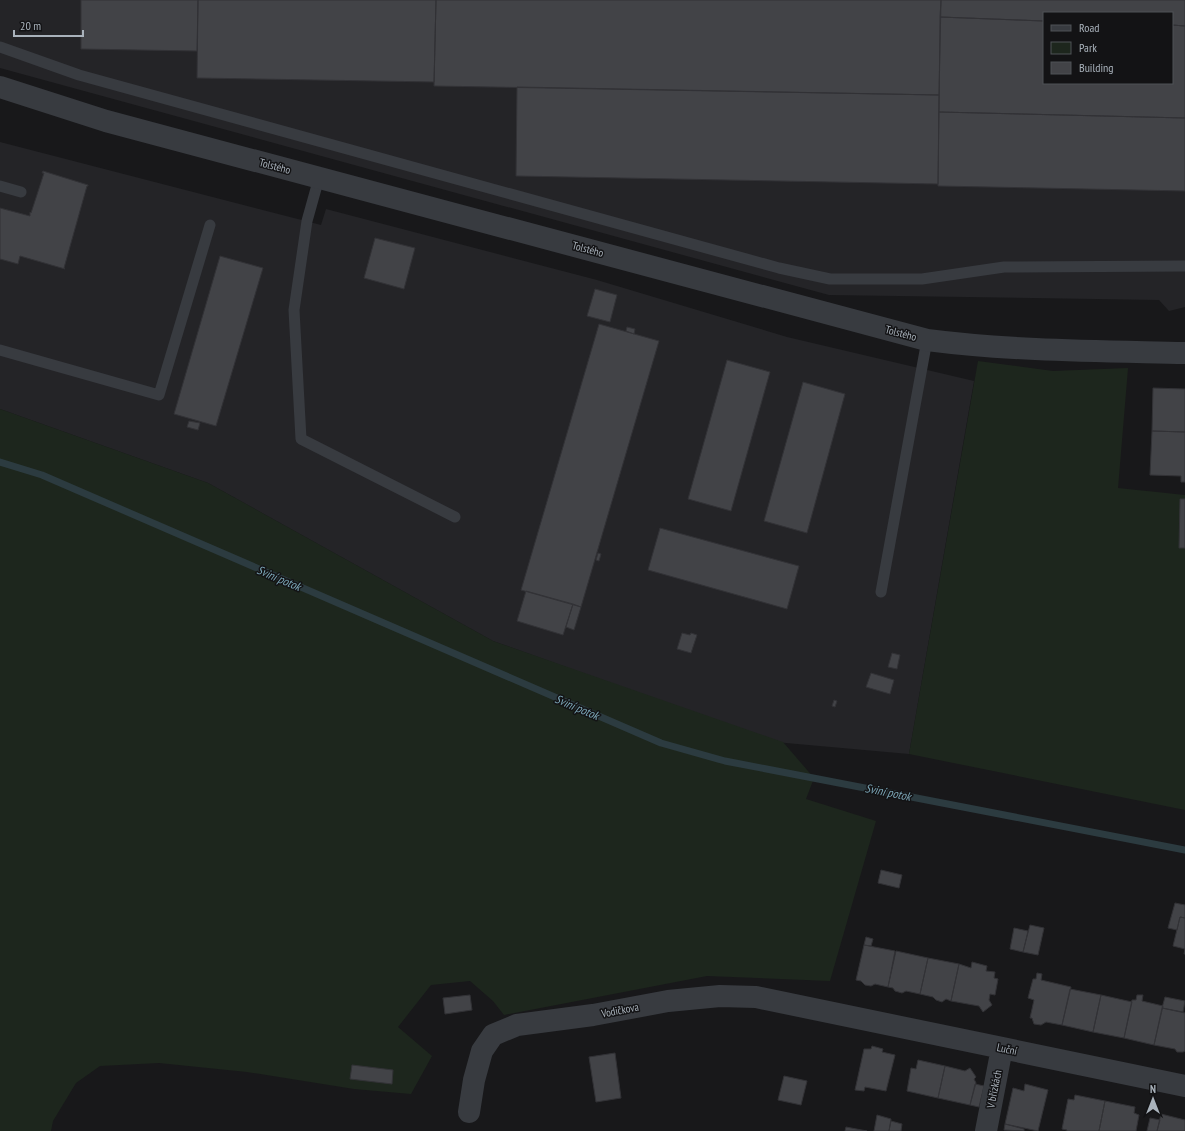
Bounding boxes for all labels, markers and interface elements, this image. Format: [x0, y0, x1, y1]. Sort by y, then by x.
scale bar [14, 12, 83, 38]
legend [1043, 12, 1173, 84]
text: 20 m [20, 18, 41, 33]
text: Road [1079, 20, 1099, 35]
text: Park [1079, 40, 1097, 55]
text: Building [1079, 60, 1114, 75]
street label: Tolstého [258, 155, 292, 177]
street label: Tolstého [571, 238, 605, 260]
street label: Tolstého [884, 322, 918, 344]
water label: Sviní potok [255, 562, 304, 594]
water label: Sviní potok [553, 691, 602, 723]
water label: Sviní potok [864, 780, 913, 804]
street label: Vodičkova [599, 1000, 640, 1021]
street label: Luční [996, 1040, 1019, 1058]
street label: V břízkách [983, 1069, 1005, 1110]
north arrow [1133, 1079, 1173, 1119]
text: N [1150, 1082, 1156, 1096]

